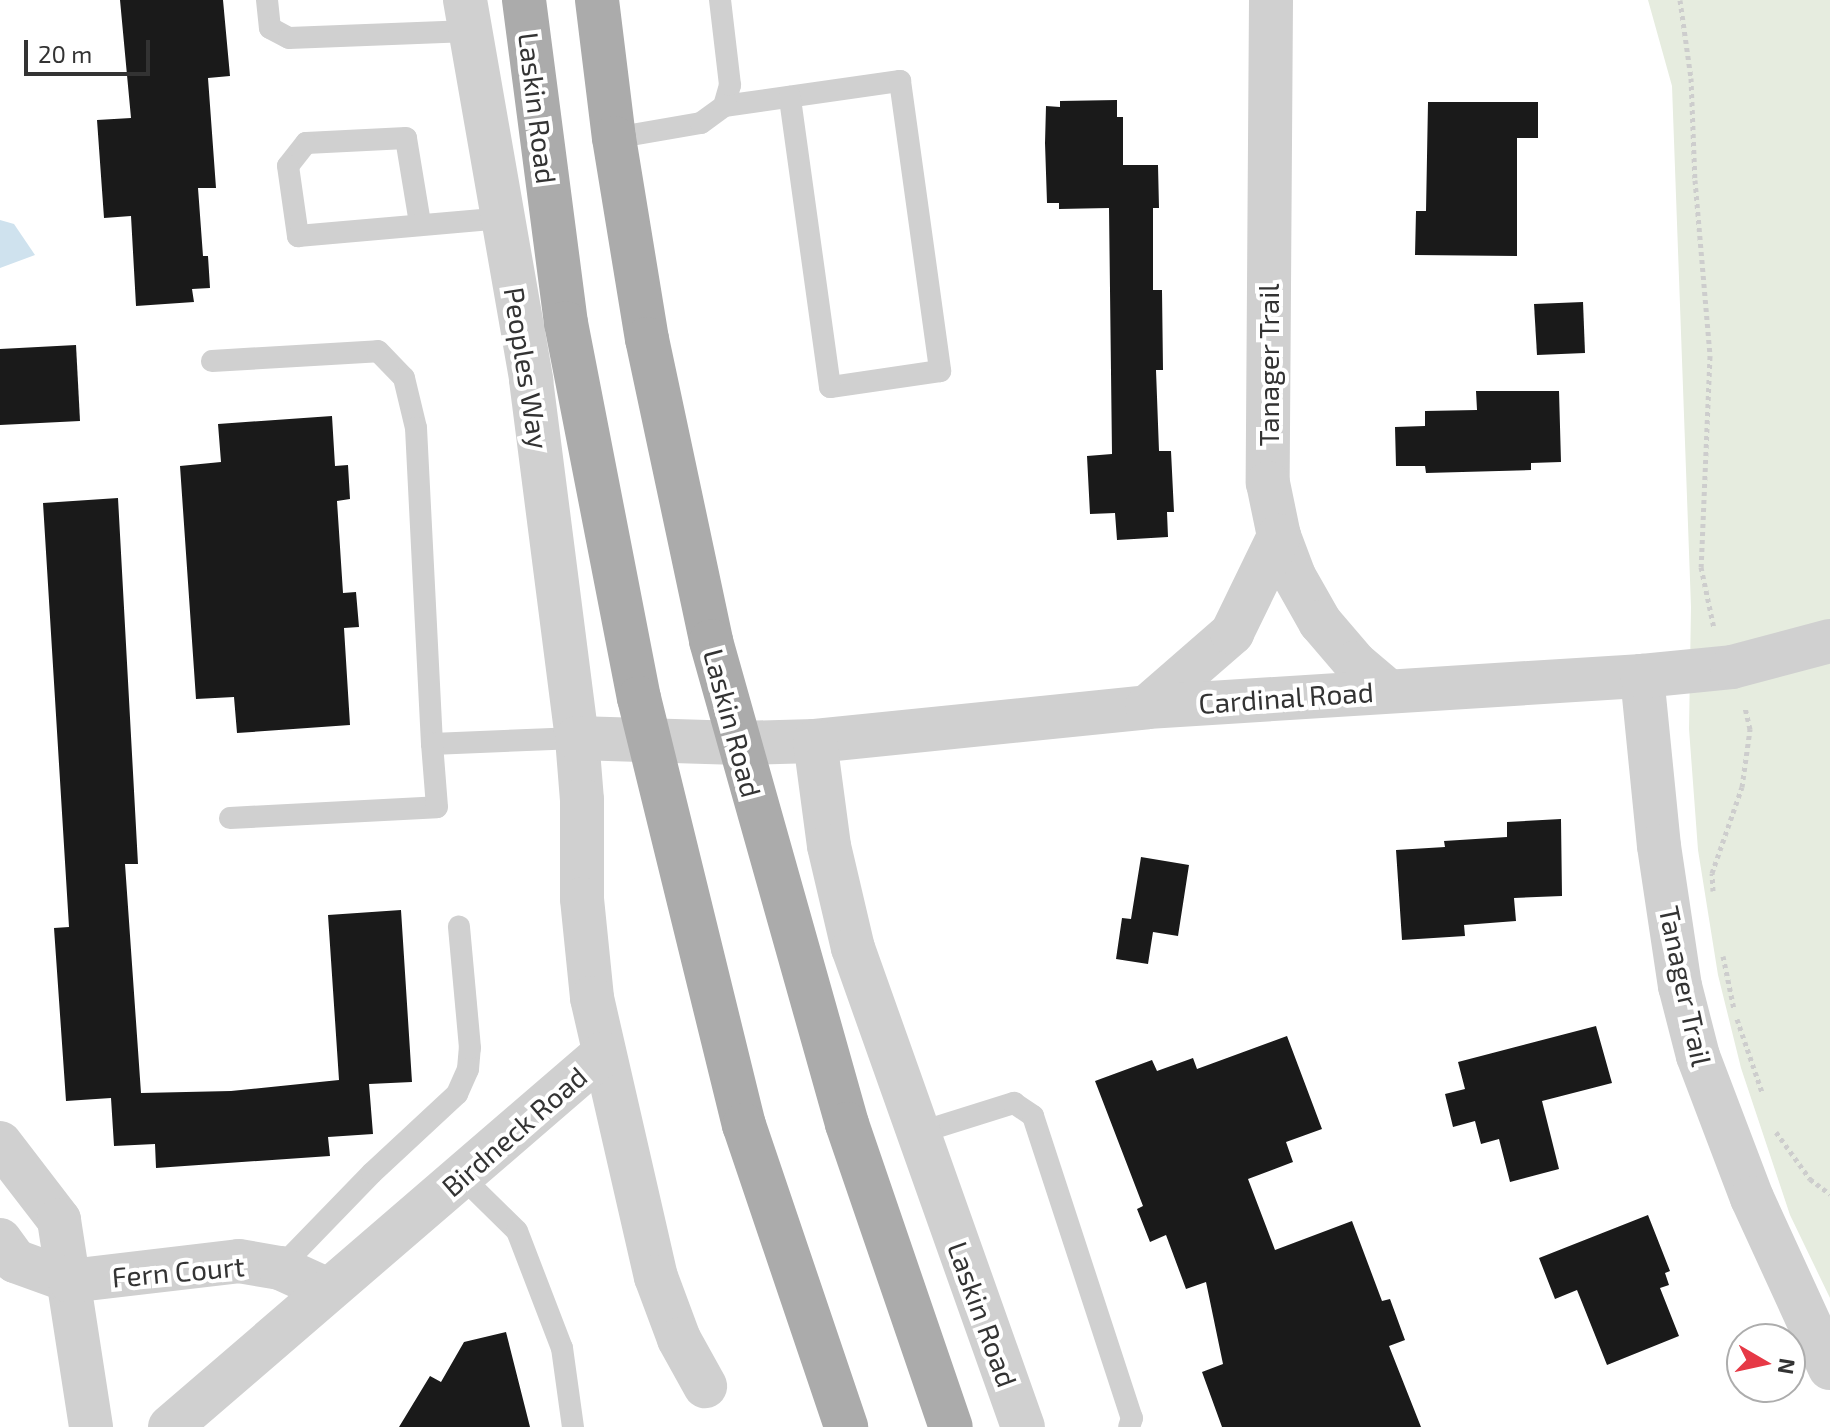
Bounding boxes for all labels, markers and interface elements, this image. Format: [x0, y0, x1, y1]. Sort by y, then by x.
scale bar [28, 24, 154, 74]
street label: Laskin Road [512, 30, 564, 186]
text: 20 m [38, 39, 92, 68]
street label: Tanager Trail [1251, 283, 1285, 447]
street label: Peoples Way [498, 285, 556, 451]
street label: Laskin Road [697, 645, 769, 801]
street label: Cardinal Road [1197, 674, 1375, 720]
street label: Tanager Trail [1652, 902, 1720, 1070]
street label: Birdneck Road [435, 1059, 593, 1203]
street label: Laskin Road [941, 1237, 1025, 1391]
street label: Fern Court [110, 1248, 246, 1294]
north arrow [1726, 1323, 1806, 1403]
text: N [1774, 1357, 1802, 1376]

